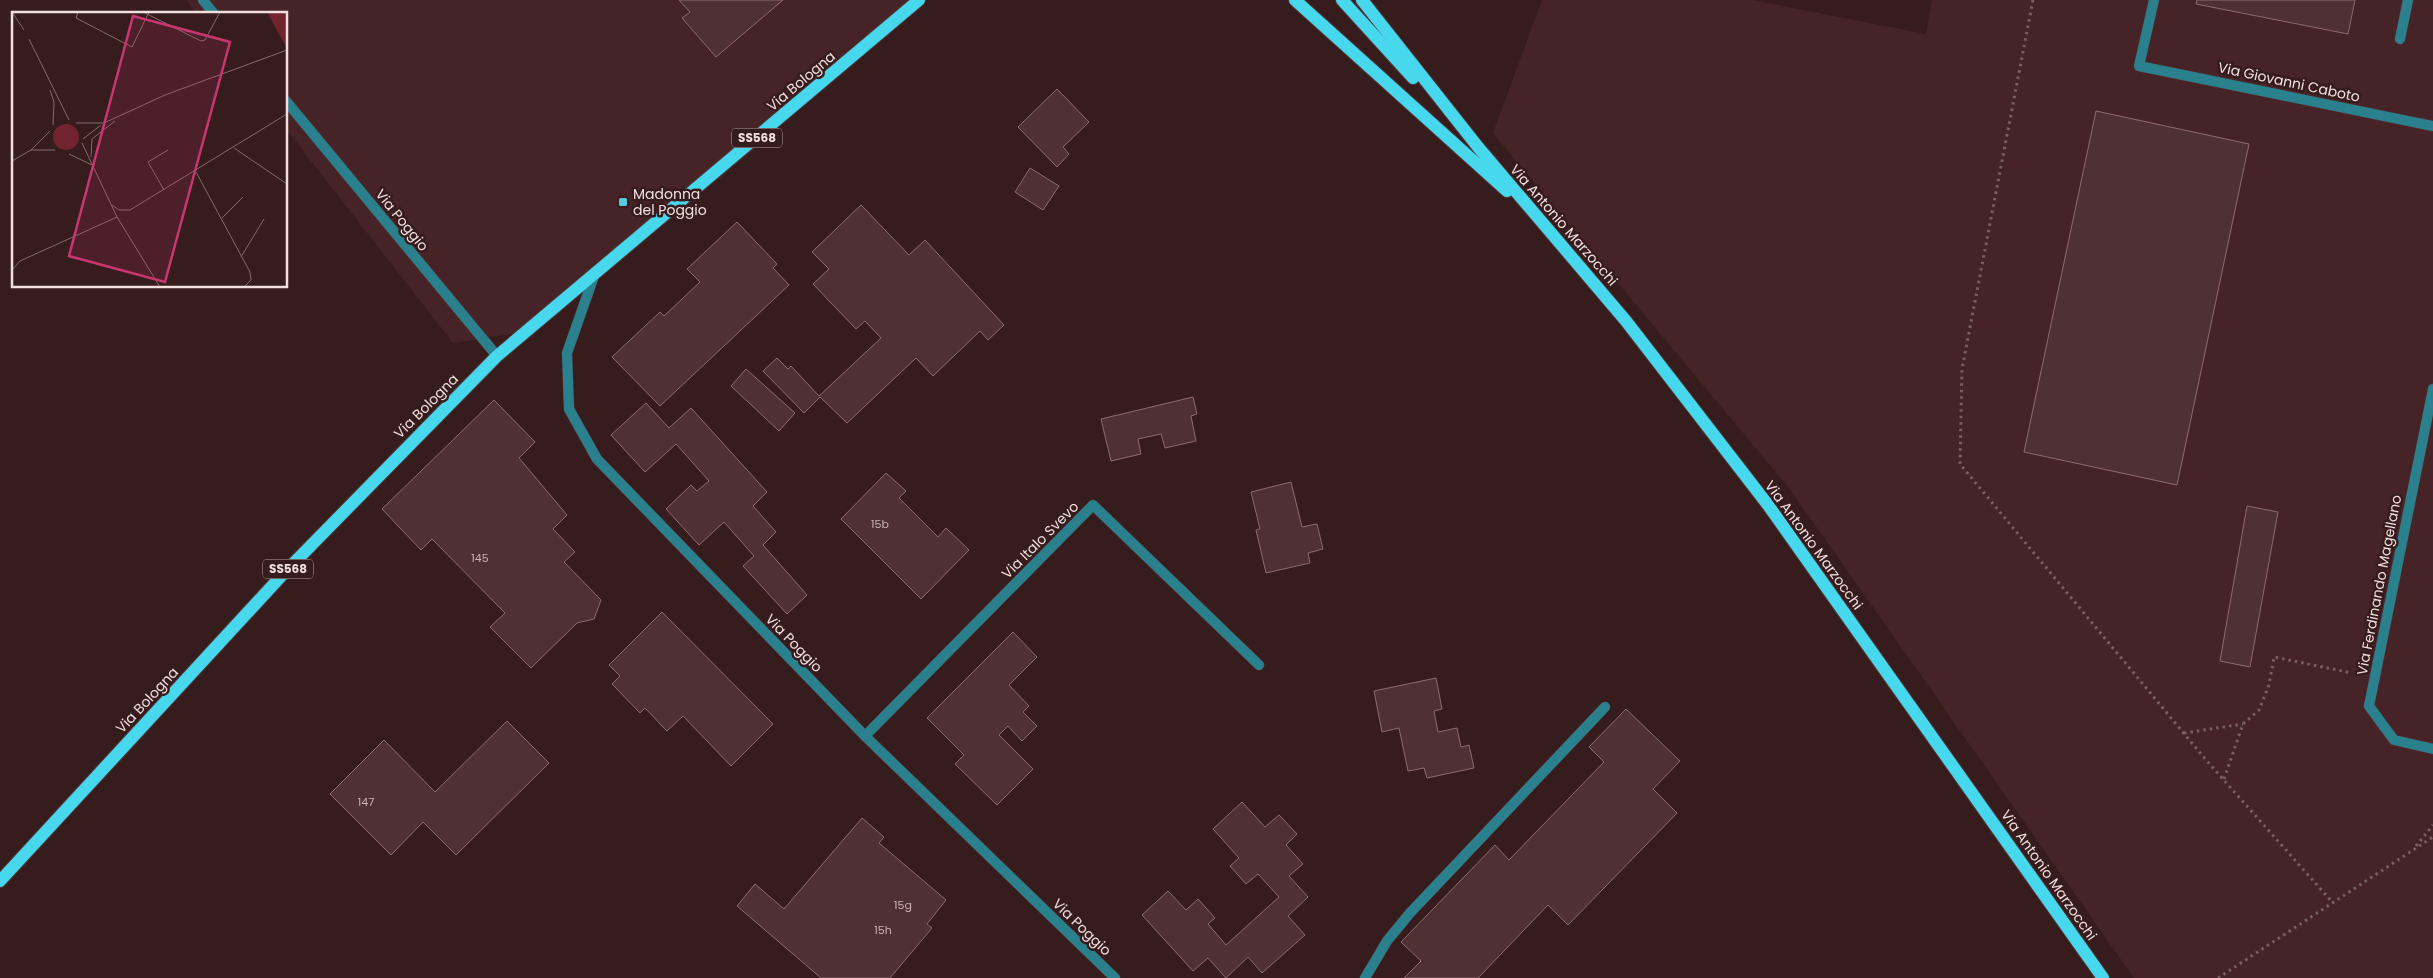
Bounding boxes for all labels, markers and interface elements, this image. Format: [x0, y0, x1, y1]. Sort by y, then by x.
inset map [12, 12, 288, 288]
street label: Via Bologna [762, 46, 840, 116]
street label: Via Giovanni Caboto [2216, 57, 2362, 107]
road number: SS568 [732, 128, 782, 148]
street label: Via Antonio Marzocchi [1506, 160, 1622, 290]
place label: Madonna del Poggio [633, 184, 707, 220]
street label: Via Poggio [371, 185, 433, 255]
marker: Madonna del Poggio [617, 196, 629, 208]
street label: Via Bologna [389, 369, 463, 443]
street label: Via Antonio Marzocchi [1760, 476, 1868, 614]
street label: Via Ferdinando Magellano [2352, 493, 2406, 677]
street label: Via Italo Svevo [997, 497, 1083, 583]
house number: 15b [871, 516, 889, 532]
house number: 145 [471, 550, 489, 566]
road number: SS568 [263, 560, 313, 578]
street label: Via Poggio [761, 609, 827, 677]
street label: Via Bologna [111, 662, 183, 738]
house number: 147 [358, 794, 374, 810]
street label: Via Antonio Marzocchi [1996, 806, 2102, 944]
street label: Via Poggio [1048, 894, 1116, 960]
house number: 15g [894, 897, 912, 913]
house number: 15h [874, 922, 892, 938]

